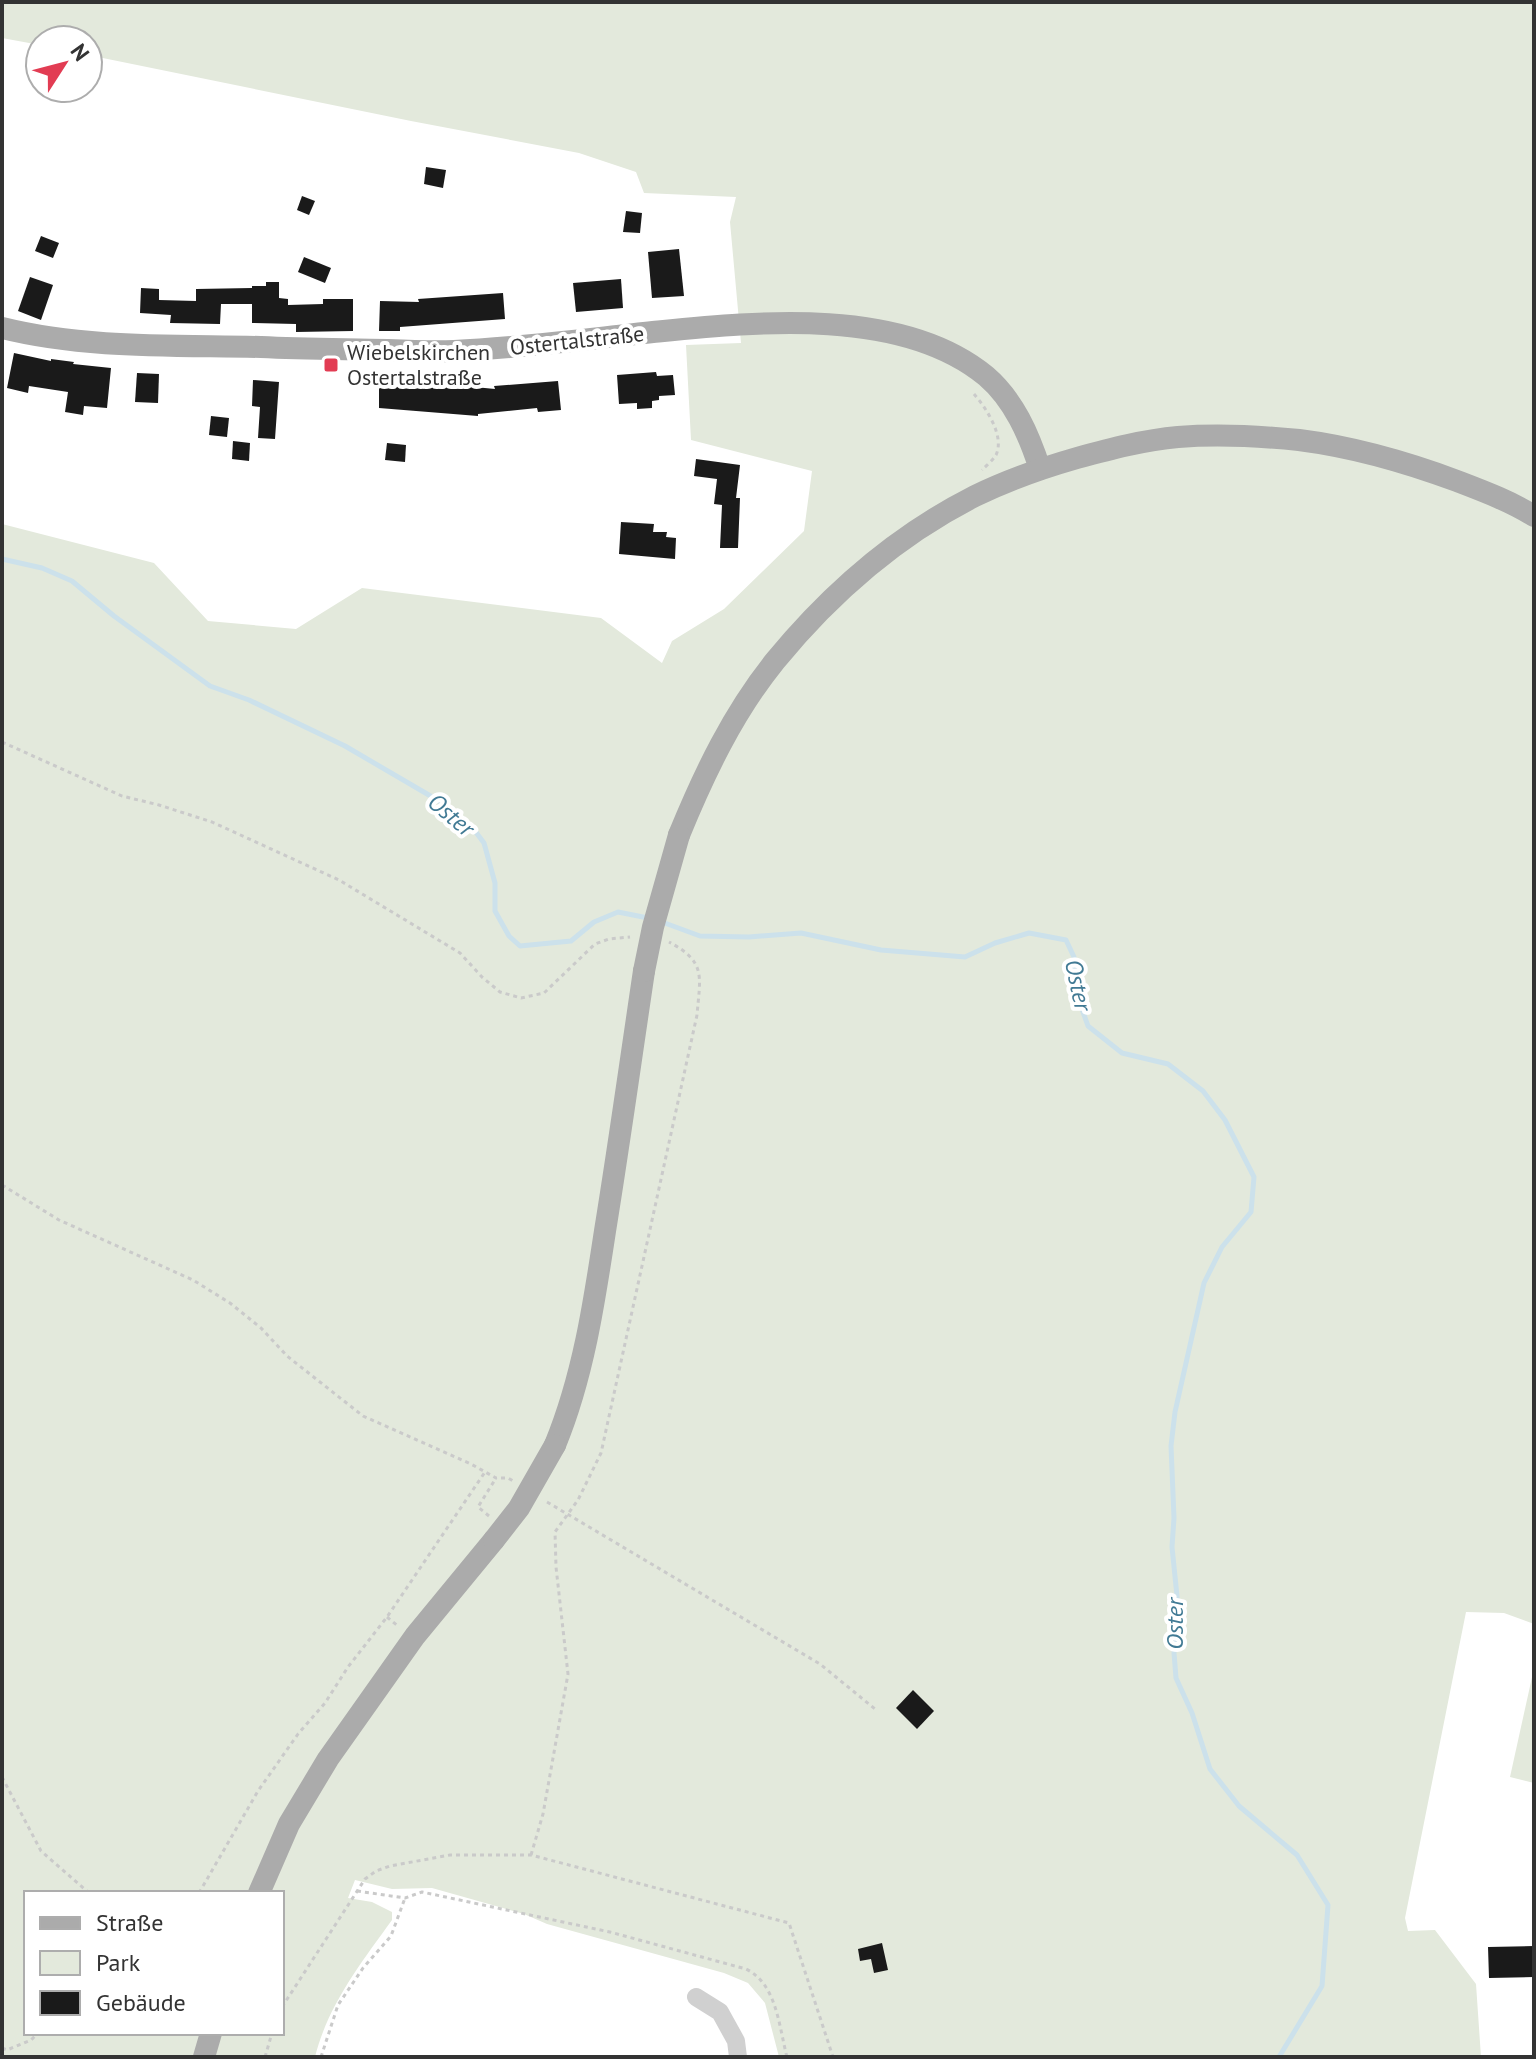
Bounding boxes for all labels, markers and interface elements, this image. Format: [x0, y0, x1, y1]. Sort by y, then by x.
north arrow [24, 24, 104, 104]
text: N [65, 38, 96, 66]
street label: Ostertalstraße [508, 319, 646, 361]
place label: Wiebelskirchen Ostertalstraße [347, 338, 490, 391]
marker: Wiebelskirchen Ostertalstraße [322, 356, 340, 374]
water label: Oster [422, 786, 483, 844]
water label: Oster [1058, 956, 1099, 1015]
water label: Oster [1159, 1596, 1190, 1650]
legend [24, 1891, 284, 2035]
text: Straße [96, 1907, 163, 1938]
text: Park [96, 1947, 141, 1978]
text: Gebäude [96, 1987, 186, 2018]

